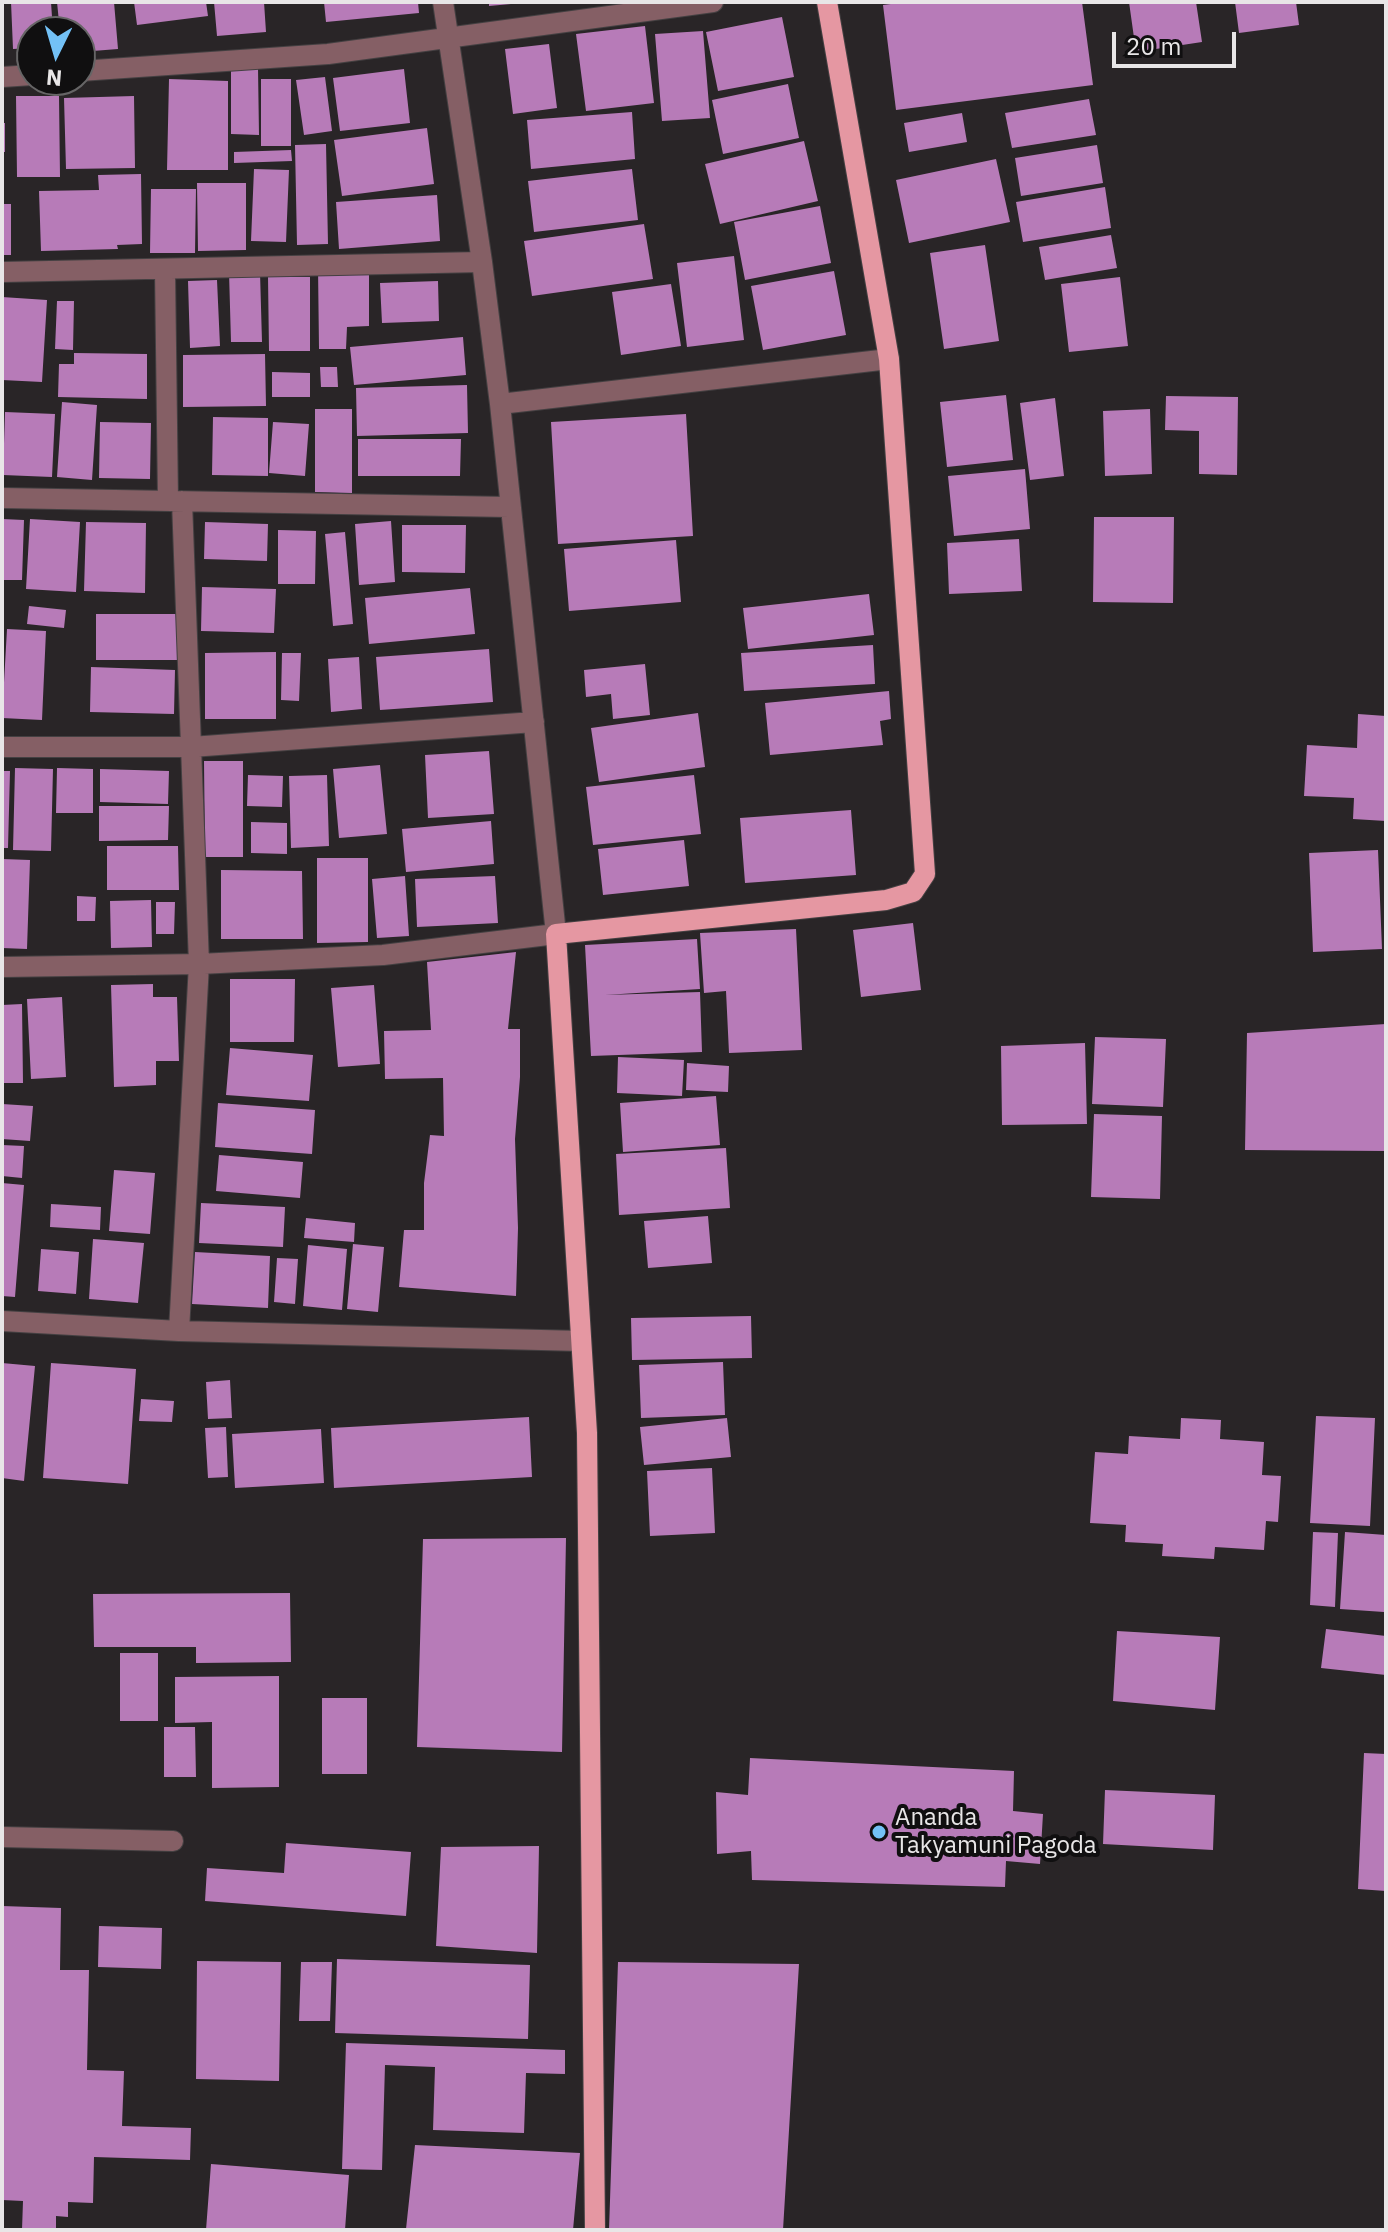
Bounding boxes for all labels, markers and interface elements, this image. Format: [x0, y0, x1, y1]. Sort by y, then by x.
north arrow [16, 16, 96, 96]
scale bar [1116, 16, 1240, 66]
text: 20 m [1126, 30, 1181, 62]
text: N [45, 63, 63, 94]
place label: Ananda Takyamuni Pagoda [895, 1804, 1097, 1860]
marker: Ananda Takyamuni Pagoda [870, 1823, 888, 1841]

